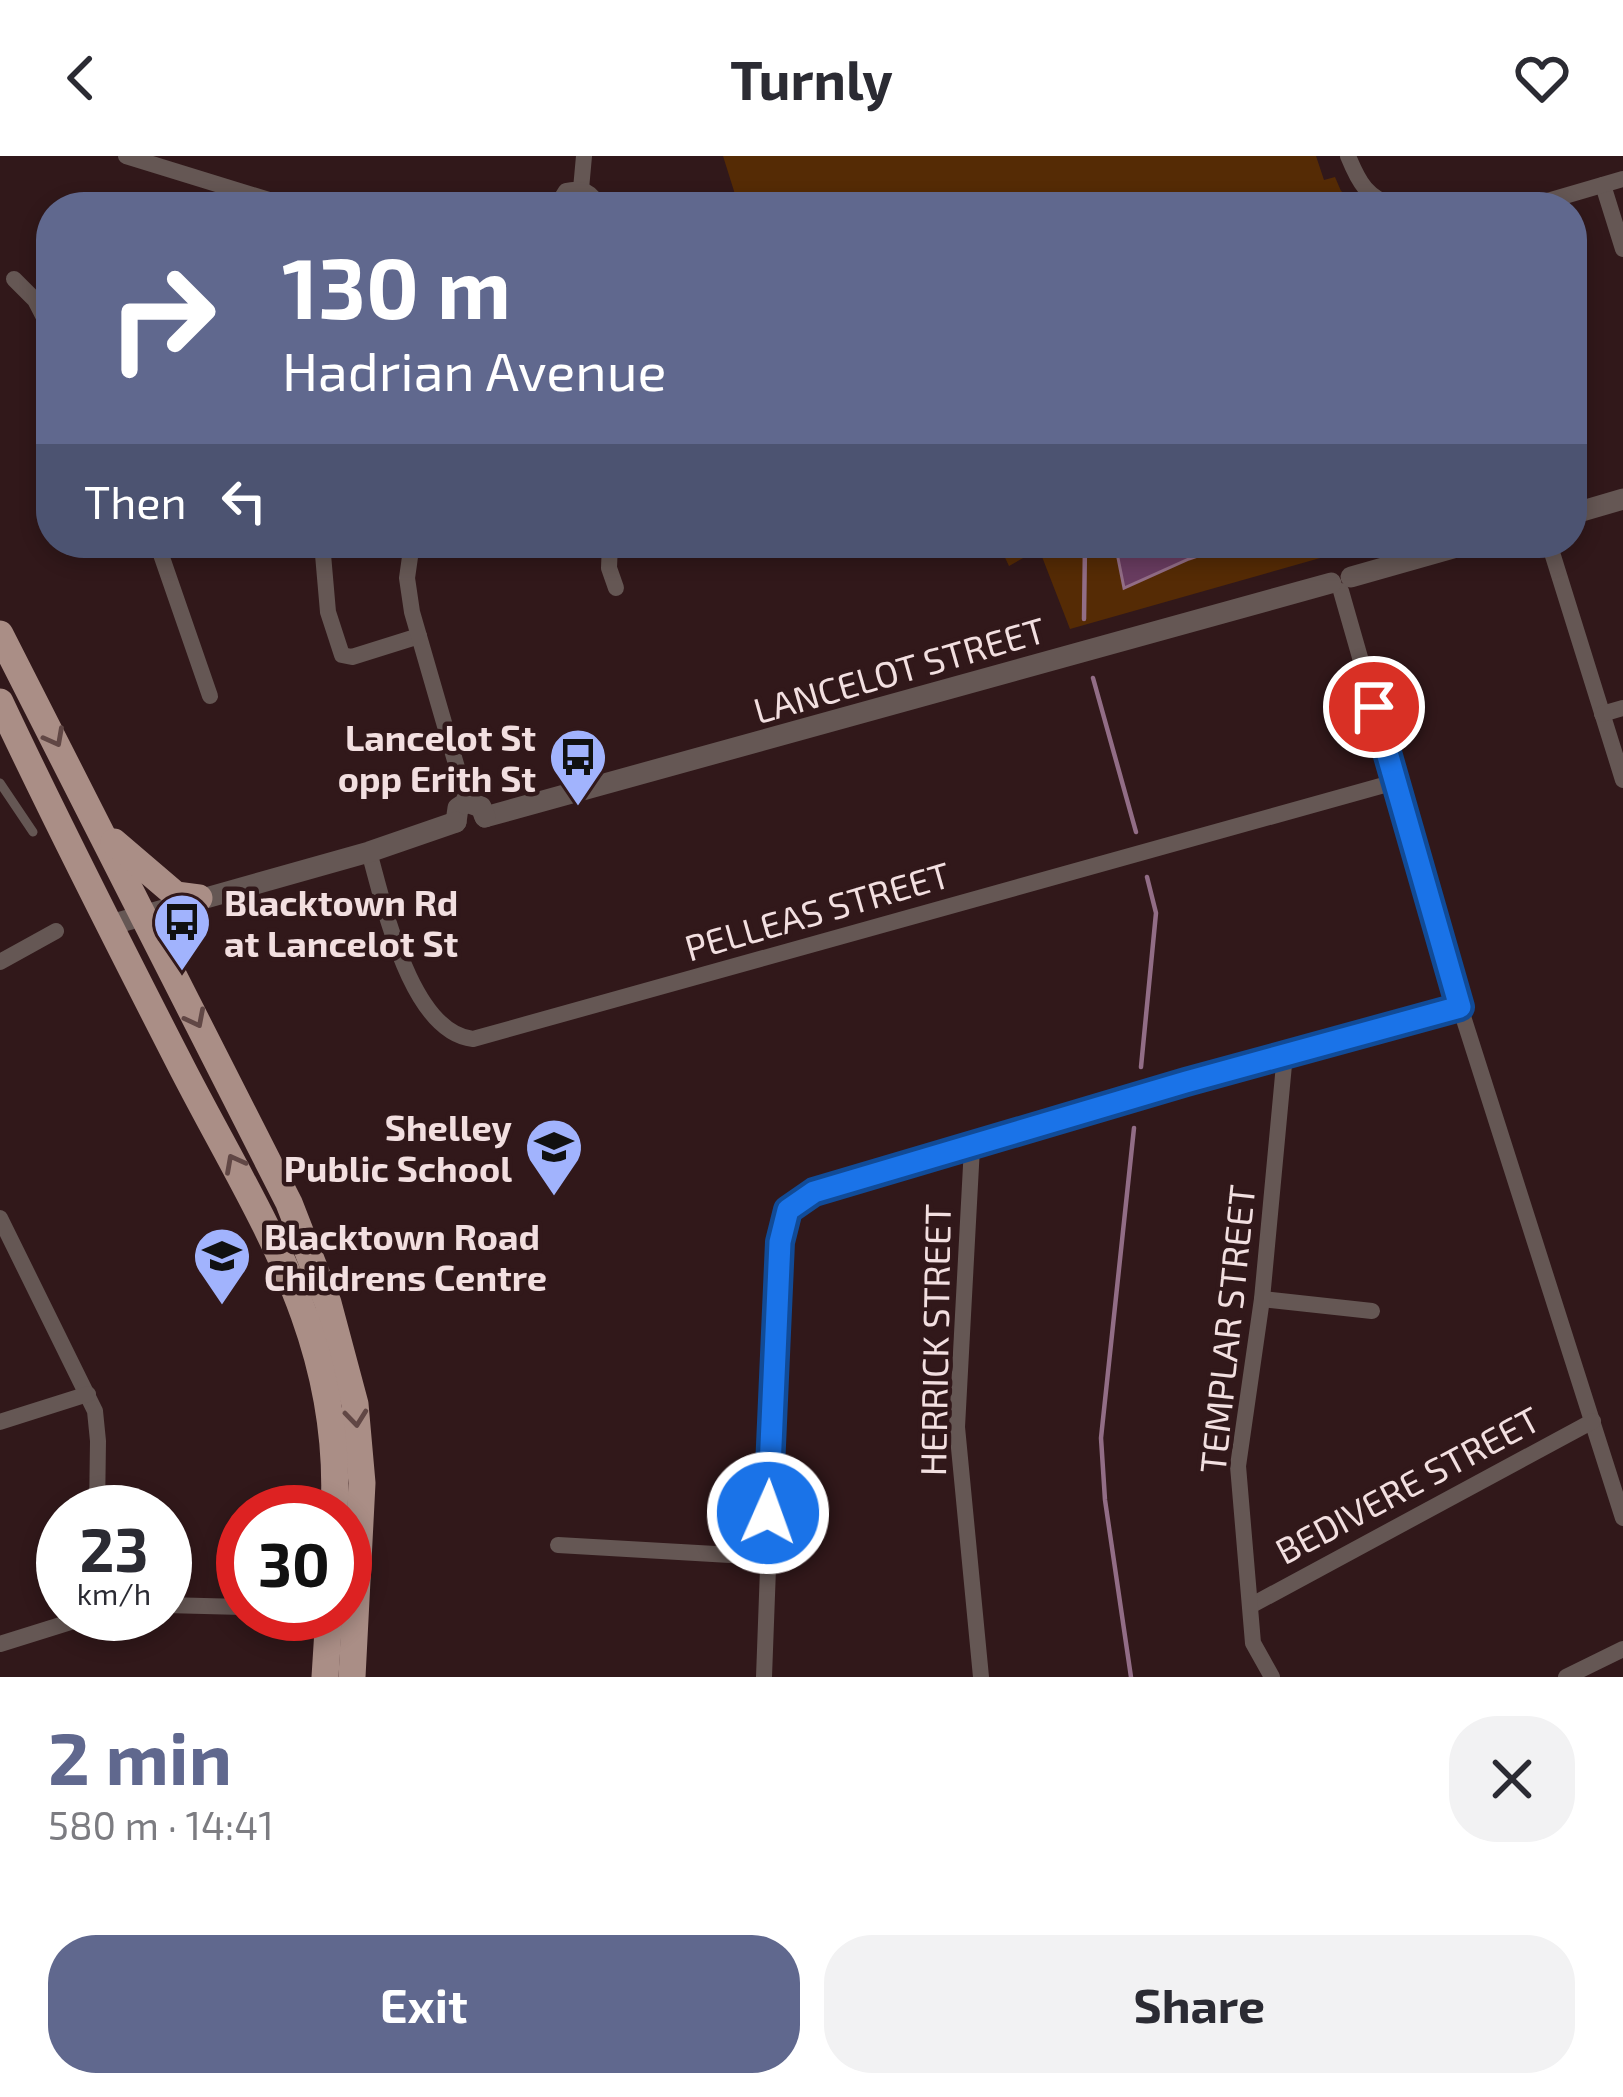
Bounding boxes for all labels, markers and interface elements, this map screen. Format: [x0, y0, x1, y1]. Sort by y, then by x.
icon: back [48, 45, 114, 111]
icon: heart [1509, 45, 1575, 111]
text: Turnly [730, 46, 893, 111]
text: 130 m [282, 235, 511, 336]
icon: right [84, 240, 240, 396]
text: Hadrian Avenue [282, 337, 666, 402]
icon: left [211, 468, 277, 534]
text: Then [84, 474, 187, 528]
street label: LANCELOT STREET [748, 607, 1050, 731]
pin [1323, 656, 1425, 758]
icon: arrive [1341, 674, 1407, 740]
place label: Lancelot St opp Erith St [338, 715, 536, 799]
one-way arrow [41, 725, 64, 746]
bus stop icon: Lancelot St opp Erith St [547, 726, 609, 808]
street label: PELLEAS STREET [679, 852, 955, 968]
place label: Blacktown Rd at Lancelot St [224, 880, 458, 964]
bus stop icon: Blacktown Rd at Lancelot St [151, 891, 213, 973]
one-way arrow [182, 1007, 205, 1028]
place label: Shelley Public School [284, 1105, 513, 1189]
school or university icon: Shelley Public School [523, 1116, 585, 1198]
one-way arrow [225, 1154, 248, 1175]
street label: TEMPLAR STREET [1189, 1183, 1263, 1475]
street label: HERRICK STREET [910, 1203, 958, 1476]
place label: Blacktown Road Childrens Centre [264, 1214, 547, 1298]
school or university icon: Blacktown Road Childrens Centre [191, 1225, 253, 1307]
street label: BEDIVERE STREET [1268, 1396, 1546, 1572]
one-way arrow [342, 1408, 368, 1428]
position arrow [705, 1450, 831, 1576]
speed limit sign: 30 [216, 1485, 372, 1641]
text: 23 [80, 1512, 148, 1584]
text: km/h [77, 1575, 151, 1611]
text: 2 min [48, 1713, 232, 1799]
button: close [1449, 1716, 1575, 1842]
text: 580 m · 14:41 [48, 1801, 274, 1848]
button: Exit [48, 1935, 800, 2073]
button: Share [824, 1935, 1575, 2073]

